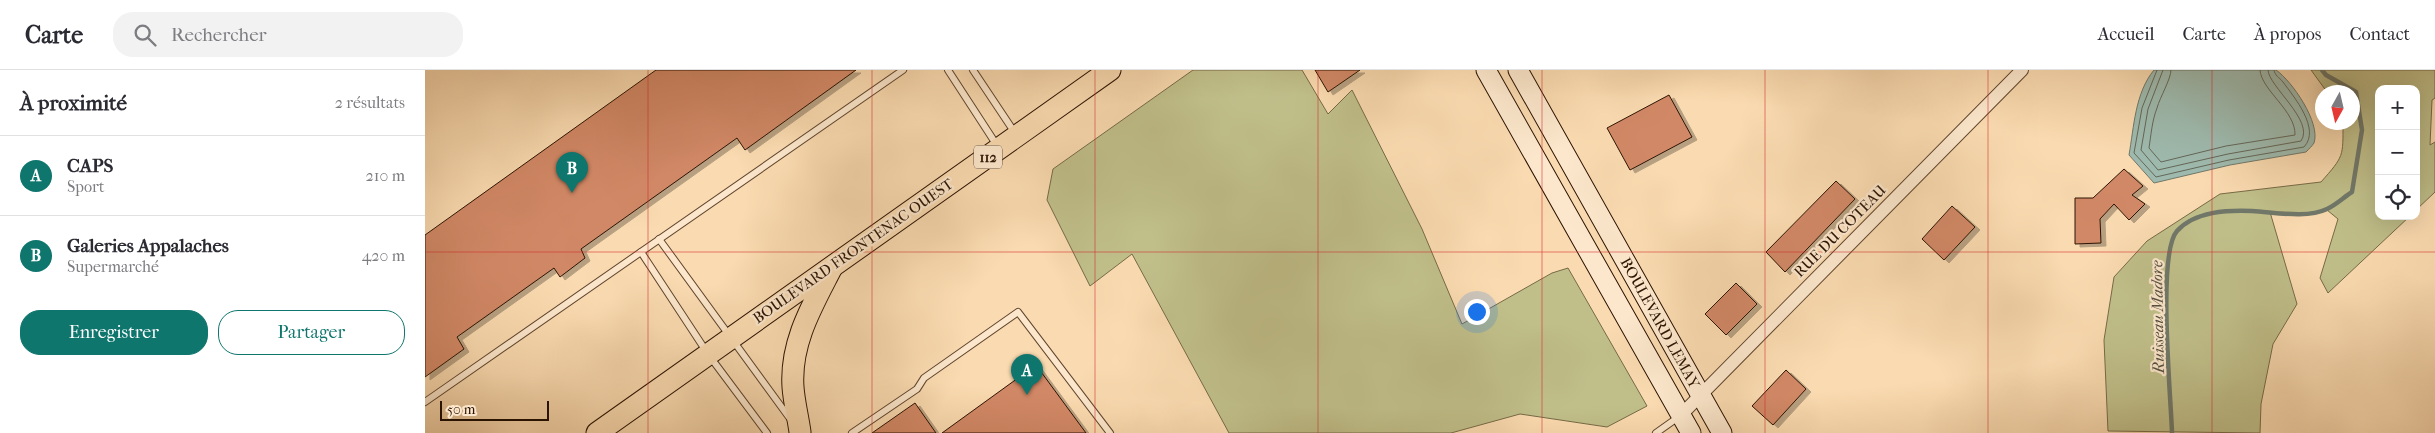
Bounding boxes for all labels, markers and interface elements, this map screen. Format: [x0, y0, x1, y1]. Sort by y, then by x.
search box [113, 12, 463, 57]
text: Carte [25, 21, 83, 49]
icon: search [131, 21, 159, 49]
text: Rechercher [171, 24, 267, 46]
text: Accueil [2098, 24, 2155, 45]
text: Carte [2183, 24, 2226, 45]
text: À propos [2254, 24, 2321, 45]
text: Contact [2349, 24, 2410, 45]
north arrow [2315, 85, 2360, 130]
map controls [2375, 85, 2420, 220]
button: + [2375, 85, 2420, 130]
text: À proximité [20, 91, 127, 115]
text: 2 résultats [335, 93, 405, 112]
button: − [2375, 130, 2420, 175]
road number: 112 [974, 145, 1002, 168]
pin: B [556, 152, 588, 193]
text: CAPS [67, 155, 113, 177]
text: A [31, 166, 41, 185]
text: 210 m [366, 166, 405, 185]
street label: BOULEVARD FRONTENAC OUEST [749, 174, 957, 327]
button: locate [2375, 175, 2420, 220]
text: Sport [67, 177, 105, 196]
street label: RUE DU COTEAU [1790, 181, 1890, 281]
text: Galeries Appalaches [67, 235, 229, 257]
text: B [31, 246, 41, 265]
text: 420 m [362, 246, 405, 265]
street label: BOULEVARD LEMAY [1617, 254, 1704, 392]
text: Supermarché [67, 257, 159, 276]
water label: Ruisseau Madore [2147, 260, 2168, 374]
your location [1464, 299, 1490, 325]
button: Enregistrer [20, 310, 208, 355]
button: Partager [218, 310, 405, 355]
pin: A [1011, 354, 1043, 395]
scale bar [440, 398, 549, 421]
text: 50 m [447, 401, 475, 418]

